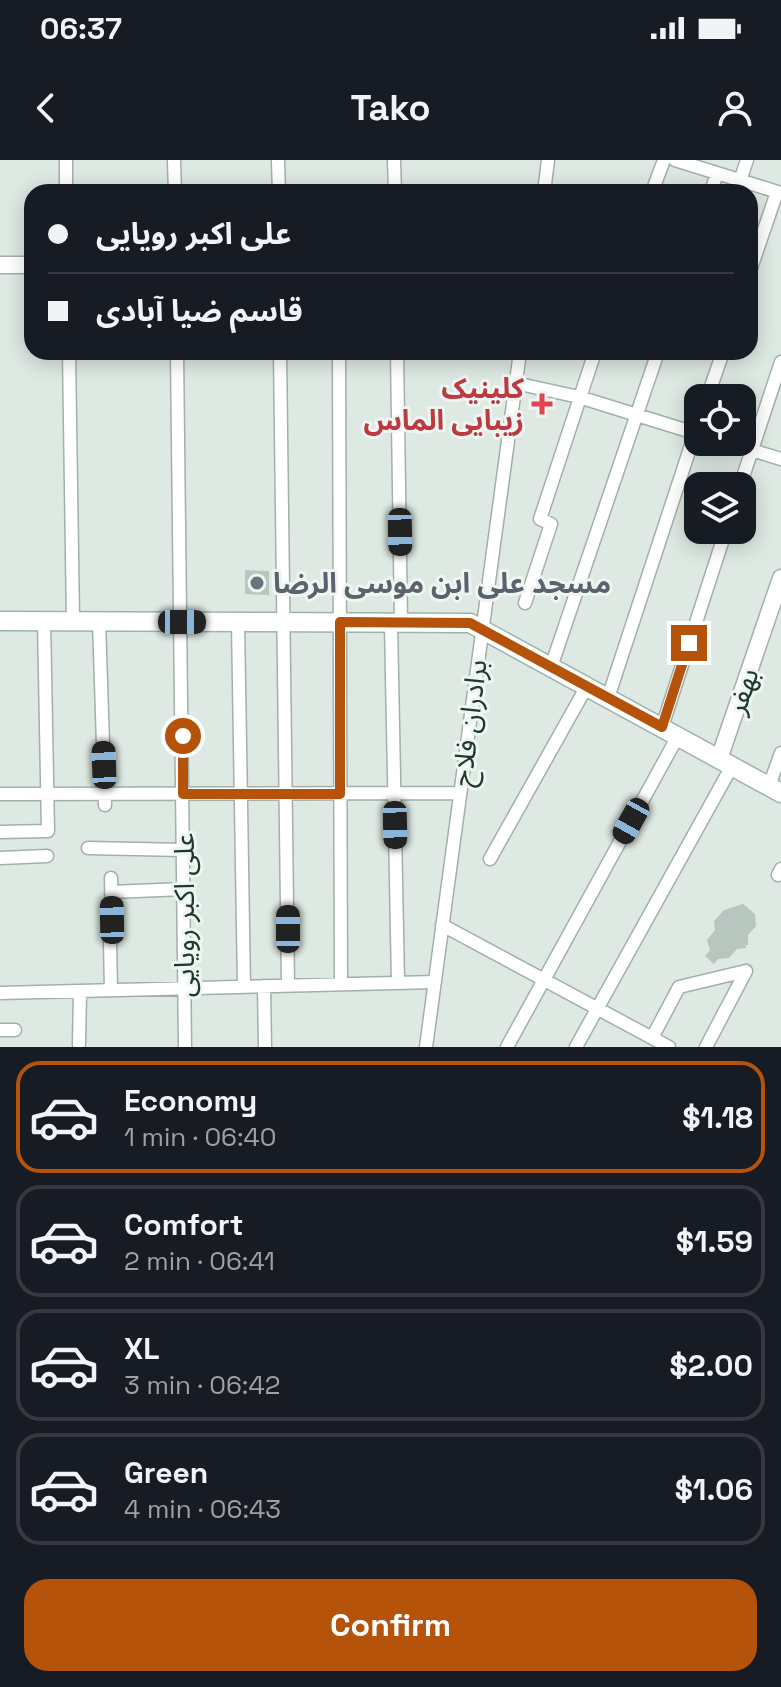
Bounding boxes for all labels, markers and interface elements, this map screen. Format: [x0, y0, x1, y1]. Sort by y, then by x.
text: 06:37 [40, 9, 122, 48]
text: Tako [350, 85, 431, 131]
icon: back [24, 86, 68, 130]
icon: person [713, 86, 757, 130]
text: علی اکبر رویایی [96, 214, 291, 253]
text: قاسم ضیا آبادی [96, 291, 303, 330]
place label: کلینیک زیبایی الماس [363, 370, 524, 438]
map controls [684, 384, 756, 544]
button: locate [684, 384, 756, 456]
marker: کلینیک زیبایی الماس [531, 393, 553, 415]
button: layers [684, 472, 756, 544]
car [388, 508, 412, 556]
place label: مسجد علی ابن موسی الرضا [273, 565, 611, 601]
marker: مسجد علی ابن موسی الرضا [248, 574, 266, 592]
car [158, 610, 206, 634]
route end [671, 625, 707, 661]
street label: برادران فلاح [443, 657, 498, 789]
street label: بهفر [717, 663, 767, 720]
route start [165, 718, 201, 754]
car [91, 741, 117, 789]
car [609, 794, 653, 848]
car [383, 801, 407, 849]
street label: علی اکبر رویایی [166, 833, 202, 997]
car [100, 896, 124, 944]
car [276, 905, 300, 953]
icon: car [28, 1081, 100, 1153]
text: Economy [124, 1081, 257, 1120]
text: $1.18 [682, 1098, 753, 1137]
text: 1 min · 06:40 [124, 1120, 277, 1154]
icon: car [28, 1205, 100, 1277]
text: Comfort [124, 1205, 243, 1244]
text: $1.59 [676, 1222, 753, 1261]
text: 2 min · 06:41 [124, 1244, 275, 1278]
icon: car [28, 1329, 100, 1401]
text: XL [124, 1329, 160, 1368]
text: $2.00 [670, 1346, 753, 1385]
text: 3 min · 06:42 [124, 1368, 280, 1402]
icon: car [28, 1453, 100, 1525]
text: Green [124, 1453, 208, 1492]
text: $1.06 [675, 1470, 753, 1509]
text: 4 min · 06:43 [124, 1492, 281, 1526]
button: Confirm [24, 1579, 757, 1671]

